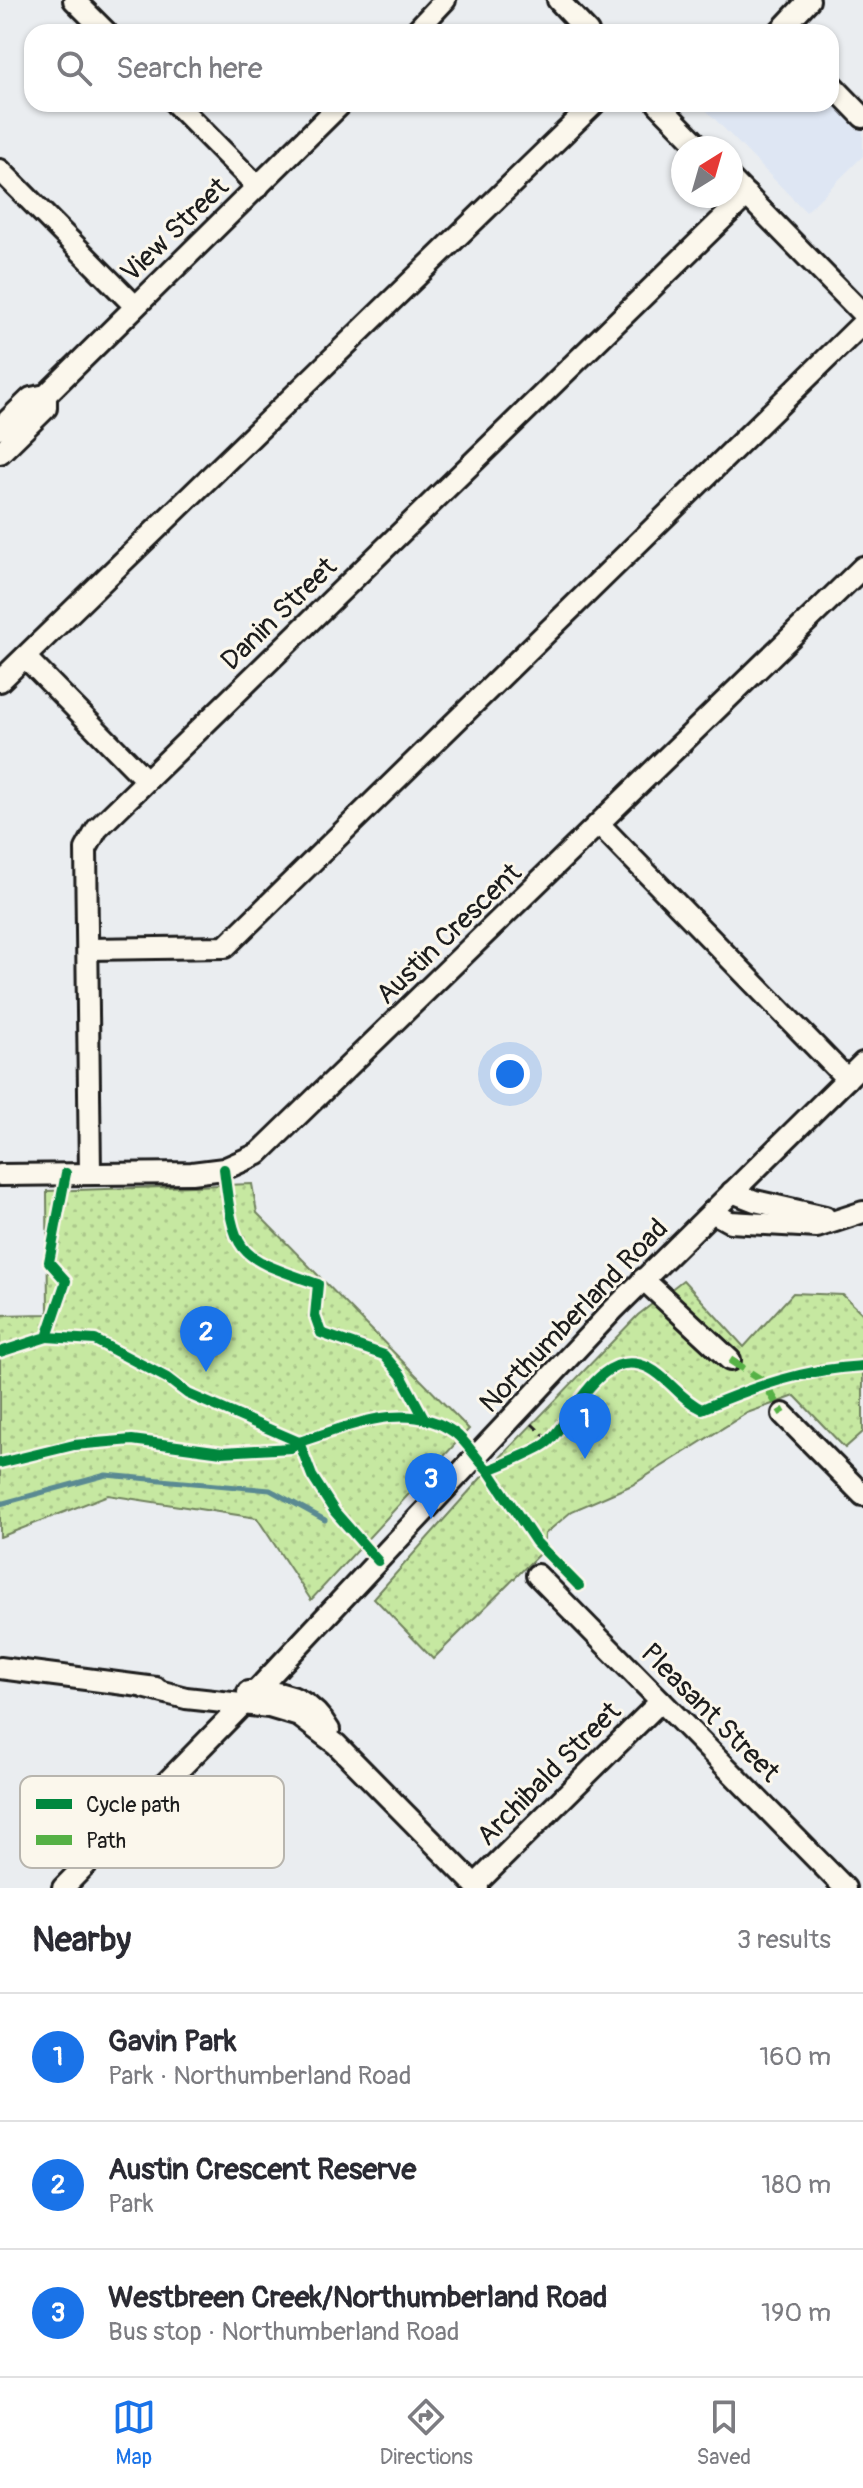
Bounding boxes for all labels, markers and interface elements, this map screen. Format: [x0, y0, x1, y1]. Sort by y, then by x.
search box [24, 24, 839, 112]
icon: search [52, 46, 96, 90]
text: Search here [116, 50, 263, 87]
north arrow [671, 136, 743, 208]
street label: View Street [114, 170, 237, 290]
street label: Danin Street [214, 550, 345, 678]
street label: Austin Crescent [369, 855, 530, 1012]
your location [490, 1054, 530, 1094]
street label: Northumberland Road [472, 1212, 676, 1420]
pin: 2 [180, 1306, 232, 1372]
pin: 1 [559, 1393, 611, 1459]
pin: 3 [405, 1453, 457, 1519]
street label: Pleasant Street [633, 1636, 787, 1790]
street label: Archibald Street [470, 1694, 629, 1854]
legend [20, 1776, 284, 1868]
text: Cycle path [86, 1791, 180, 1819]
text: Path [86, 1827, 126, 1855]
text: Nearby [32, 1919, 131, 1962]
text: 3 results [737, 1924, 831, 1956]
text: Gavin Park [108, 2023, 236, 2060]
text: 1 [53, 2041, 63, 2073]
text: 160 m [759, 2041, 831, 2073]
text: Park · Northumberland Road [108, 2060, 411, 2092]
text: Austin Crescent Reserve [108, 2151, 416, 2188]
text: 2 [51, 2169, 65, 2201]
text: 180 m [761, 2169, 831, 2201]
text: Park [108, 2188, 154, 2220]
text: Westbreen Creek/Northumberland Road [108, 2279, 608, 2316]
text: 3 [51, 2297, 65, 2329]
text: 190 m [761, 2297, 831, 2329]
text: Bus stop · Northumberland Road [108, 2316, 460, 2348]
tab: Map [112, 2395, 156, 2471]
tab: Directions [380, 2395, 473, 2471]
tab: Saved [697, 2395, 751, 2471]

